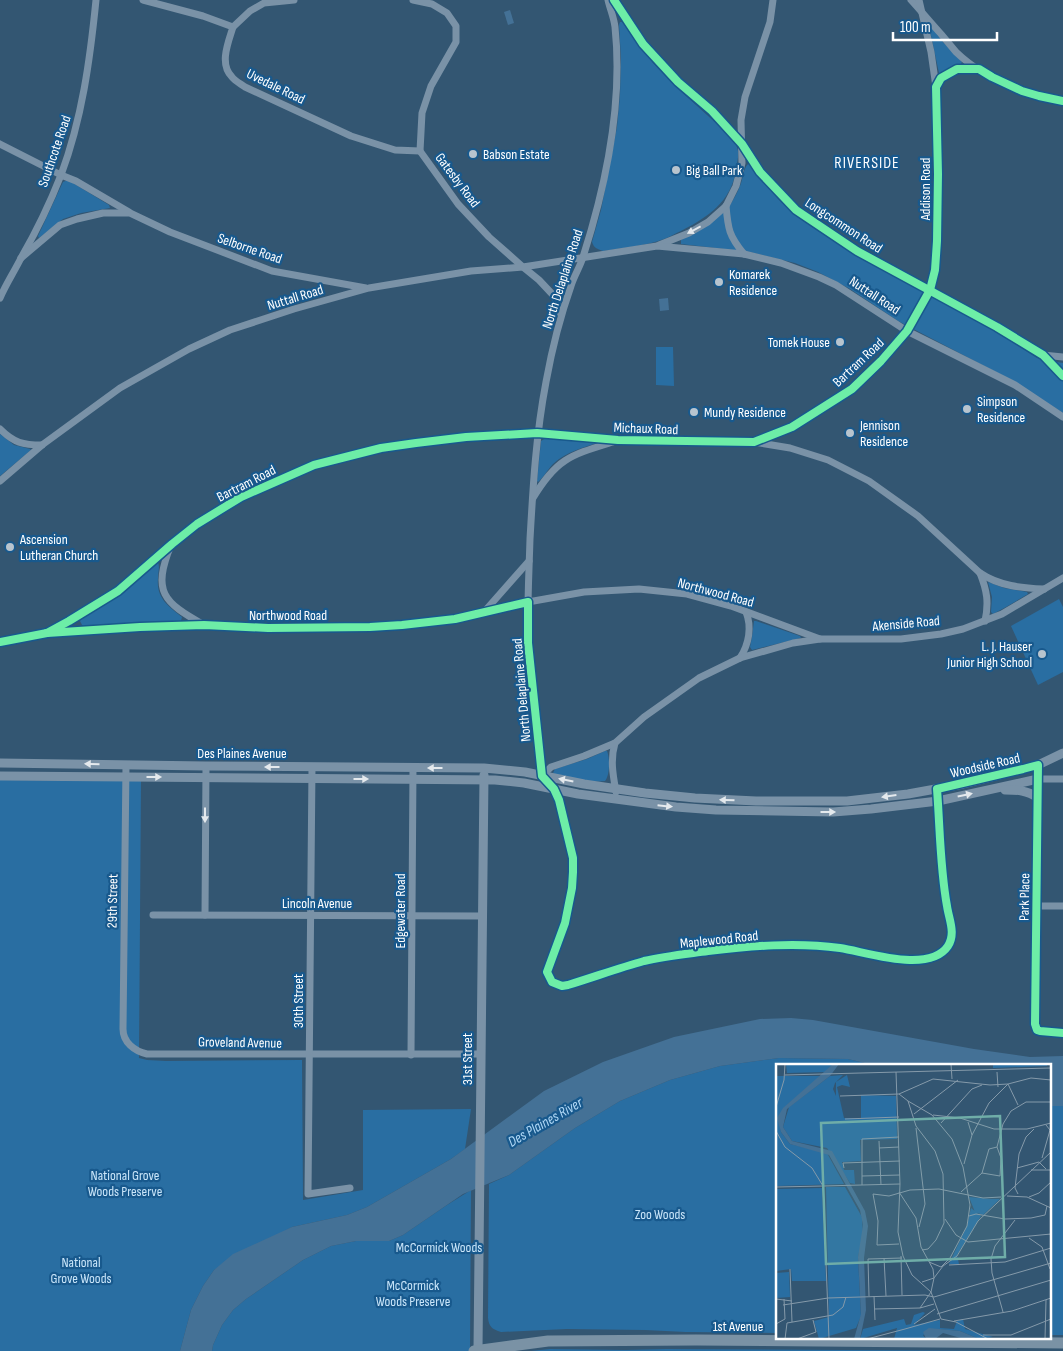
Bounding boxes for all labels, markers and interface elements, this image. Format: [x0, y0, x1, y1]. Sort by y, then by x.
scale bar [893, 10, 997, 42]
text: 100 m [900, 18, 931, 37]
street label: Uvedale Road [244, 65, 308, 108]
street label: Southcote Road [34, 113, 75, 189]
place label: Babson Estate [483, 146, 550, 163]
marker: Babson Estate [467, 148, 479, 160]
street label: Gatesby Road [432, 150, 484, 211]
district label: RIVERSIDE [834, 154, 900, 173]
street label: Addison Road [917, 158, 934, 221]
place label: Big Ball Park [686, 162, 743, 179]
marker: Big Ball Park [670, 164, 682, 176]
street label: Longcommon Road [802, 194, 886, 257]
one-way arrow [686, 226, 701, 234]
street label: North Delaplaine Road [538, 227, 587, 331]
street label: Selborne Road [215, 230, 284, 267]
place label: Komarek Residence [729, 266, 777, 299]
street label: Nuttall Road [846, 273, 904, 318]
marker: Komarek Residence [713, 276, 725, 288]
street label: Nuttall Road [265, 281, 325, 314]
place label: Tomek House [768, 334, 830, 351]
street label: Bartram Road [829, 334, 888, 390]
marker: Tomek House [834, 336, 846, 348]
place label: Simpson Residence [977, 393, 1025, 426]
marker: Simpson Residence [961, 403, 973, 415]
place label: Mundy Residence [704, 404, 786, 421]
marker: Mundy Residence [688, 406, 700, 418]
place label: Jennison Residence [859, 417, 908, 450]
street label: Michaux Road [613, 419, 679, 438]
marker: Jennison Residence [844, 427, 856, 439]
street label: Bartram Road [214, 461, 279, 506]
place label: Ascension Lutheran Church [19, 531, 98, 564]
marker: Ascension Lutheran Church [4, 541, 16, 553]
street label: Northwood Road [676, 574, 756, 611]
street label: Northwood Road [249, 607, 327, 624]
street label: Akenside Road [871, 612, 941, 635]
street label: North Delaplaine Road [508, 637, 534, 742]
place label: L. J. Hauser Junior High School [946, 638, 1032, 671]
marker: L. J. Hauser Junior High School [1036, 648, 1048, 660]
street label: Des Plaines Avenue [197, 745, 287, 762]
street label: Woodside Road [949, 749, 1022, 782]
one-way arrow [84, 760, 100, 768]
one-way arrow [264, 763, 280, 771]
one-way arrow [427, 764, 443, 772]
one-way arrow [146, 773, 162, 781]
one-way arrow [353, 775, 369, 783]
one-way arrow [557, 776, 573, 784]
one-way arrow [958, 791, 973, 799]
one-way arrow [881, 792, 897, 800]
one-way arrow [719, 796, 735, 804]
one-way arrow [658, 802, 674, 810]
one-way arrow [201, 807, 209, 823]
one-way arrow [820, 808, 836, 816]
street label: Edgewater Road [392, 873, 409, 949]
street label: Park Place [1016, 873, 1033, 921]
street label: 29th Street [104, 874, 121, 928]
street label: Lincoln Avenue [282, 895, 352, 912]
street label: Maplewood Road [679, 927, 759, 952]
street label: 30th Street [290, 974, 307, 1028]
street label: Groveland Avenue [198, 1033, 282, 1052]
street label: 31st Street [459, 1033, 476, 1085]
inset map [776, 1064, 1050, 1338]
water label: Des Plaines River [504, 1093, 587, 1151]
park label: National Grove Woods Preserve [88, 1167, 162, 1200]
park label: Zoo Woods [635, 1206, 685, 1223]
park label: McCormick Woods [396, 1239, 482, 1256]
park label: National Grove Woods [50, 1254, 112, 1287]
park label: McCormick Woods Preserve [376, 1277, 450, 1310]
street label: 1st Avenue [713, 1318, 763, 1335]

